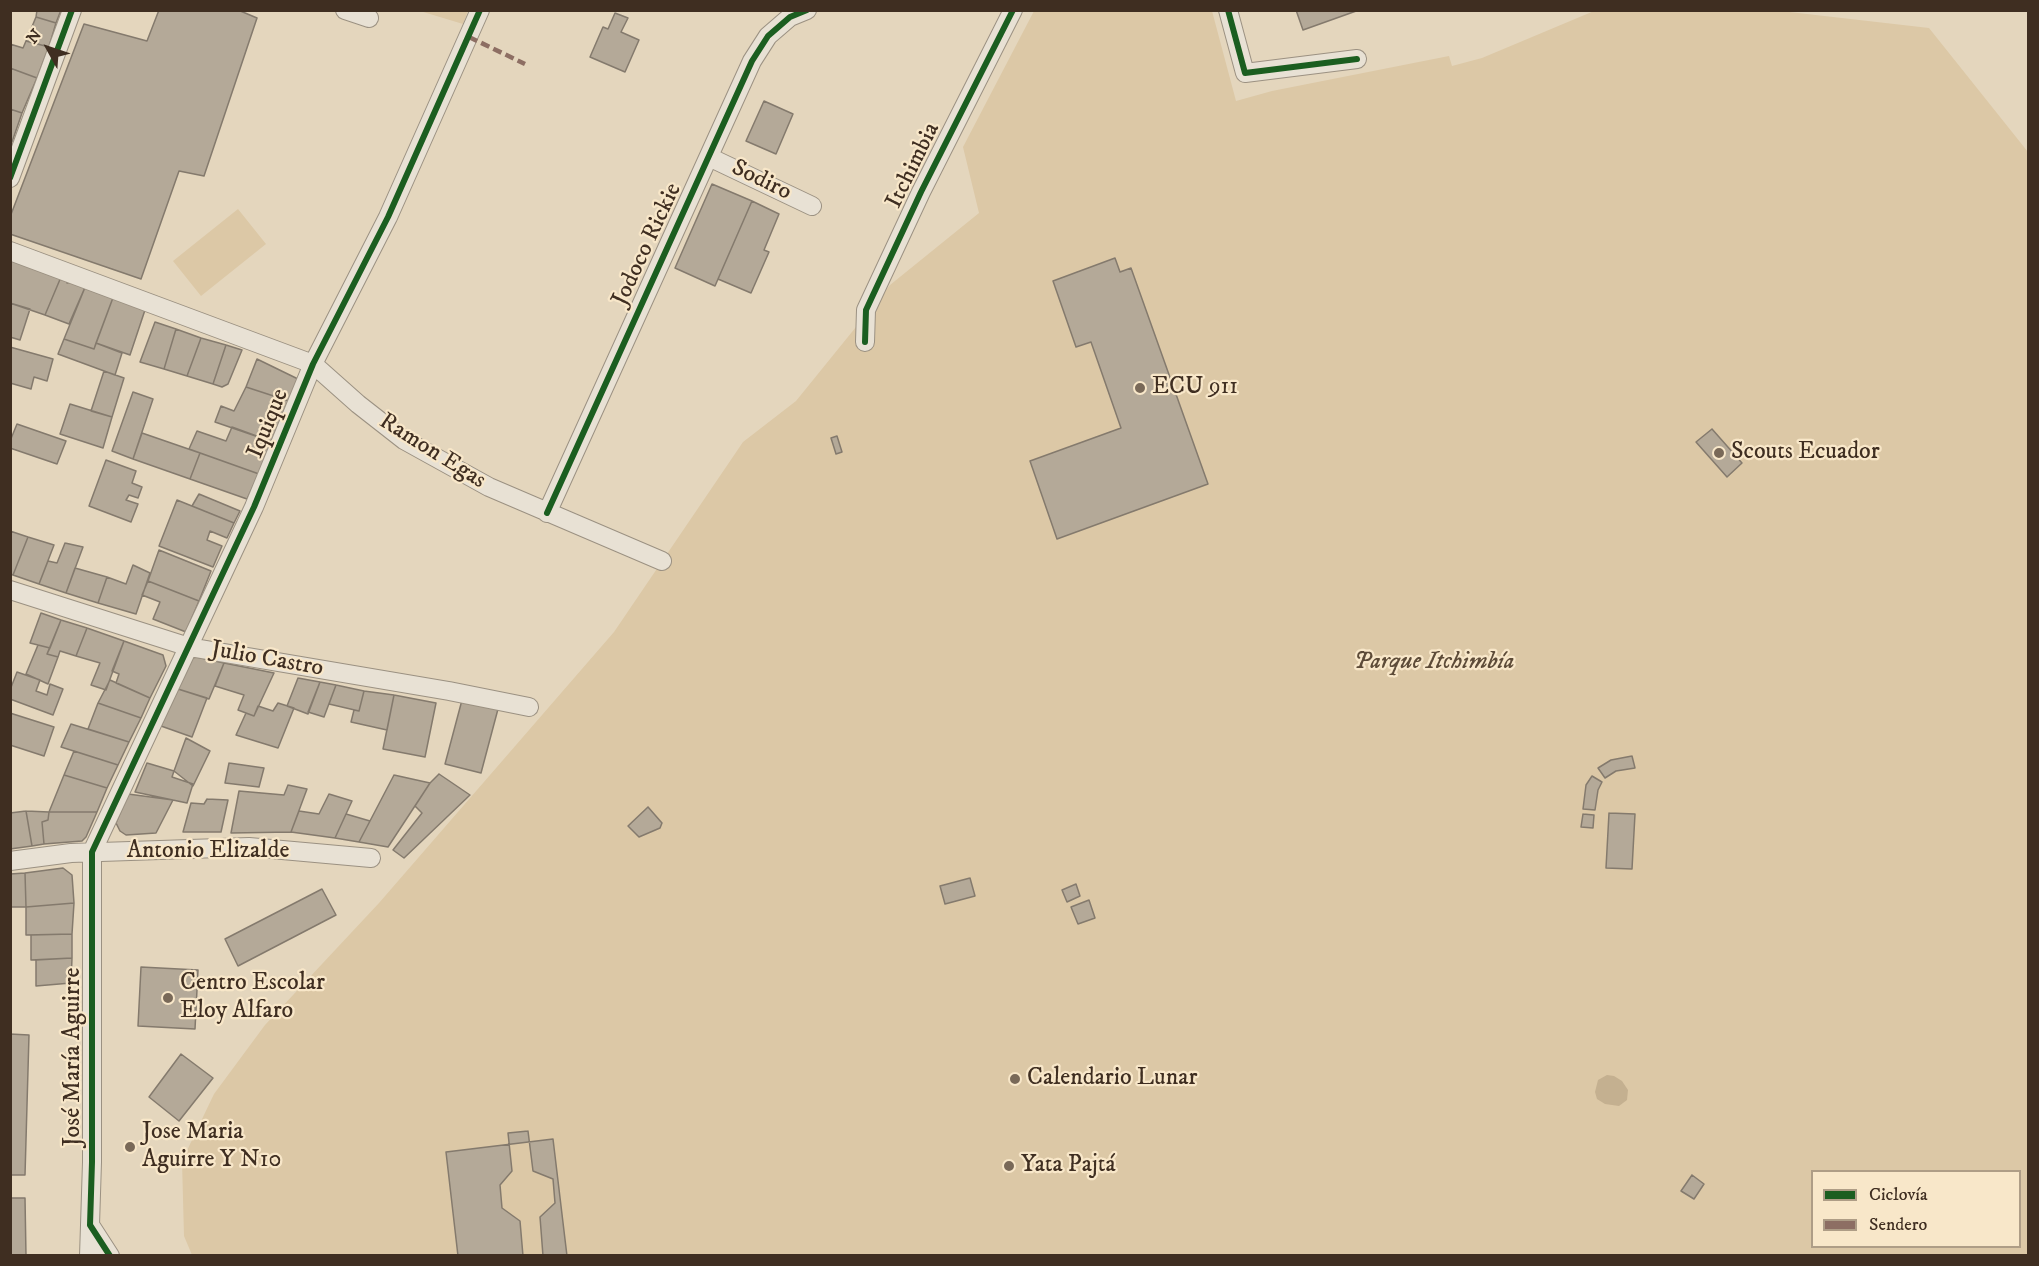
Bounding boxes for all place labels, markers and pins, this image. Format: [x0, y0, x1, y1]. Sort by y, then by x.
place label: ECU 911 [1152, 374, 1238, 402]
marker: ECU 911 [1133, 381, 1147, 395]
place label: Scouts Ecuador [1731, 439, 1880, 467]
marker: Scouts Ecuador [1712, 446, 1726, 460]
place label: Centro Escolar Eloy Alfaro [180, 970, 325, 1026]
marker: Centro Escolar Eloy Alfaro [161, 991, 175, 1005]
place label: Calendario Lunar [1027, 1065, 1197, 1093]
marker: Calendario Lunar [1008, 1072, 1022, 1086]
place label: Jose Maria Aguirre Y N10 [142, 1119, 281, 1175]
marker: Jose Maria Aguirre Y N10 [123, 1140, 137, 1154]
place label: Yata Pajtá [1021, 1152, 1116, 1180]
marker: Yata Pajtá [1002, 1159, 1016, 1173]

